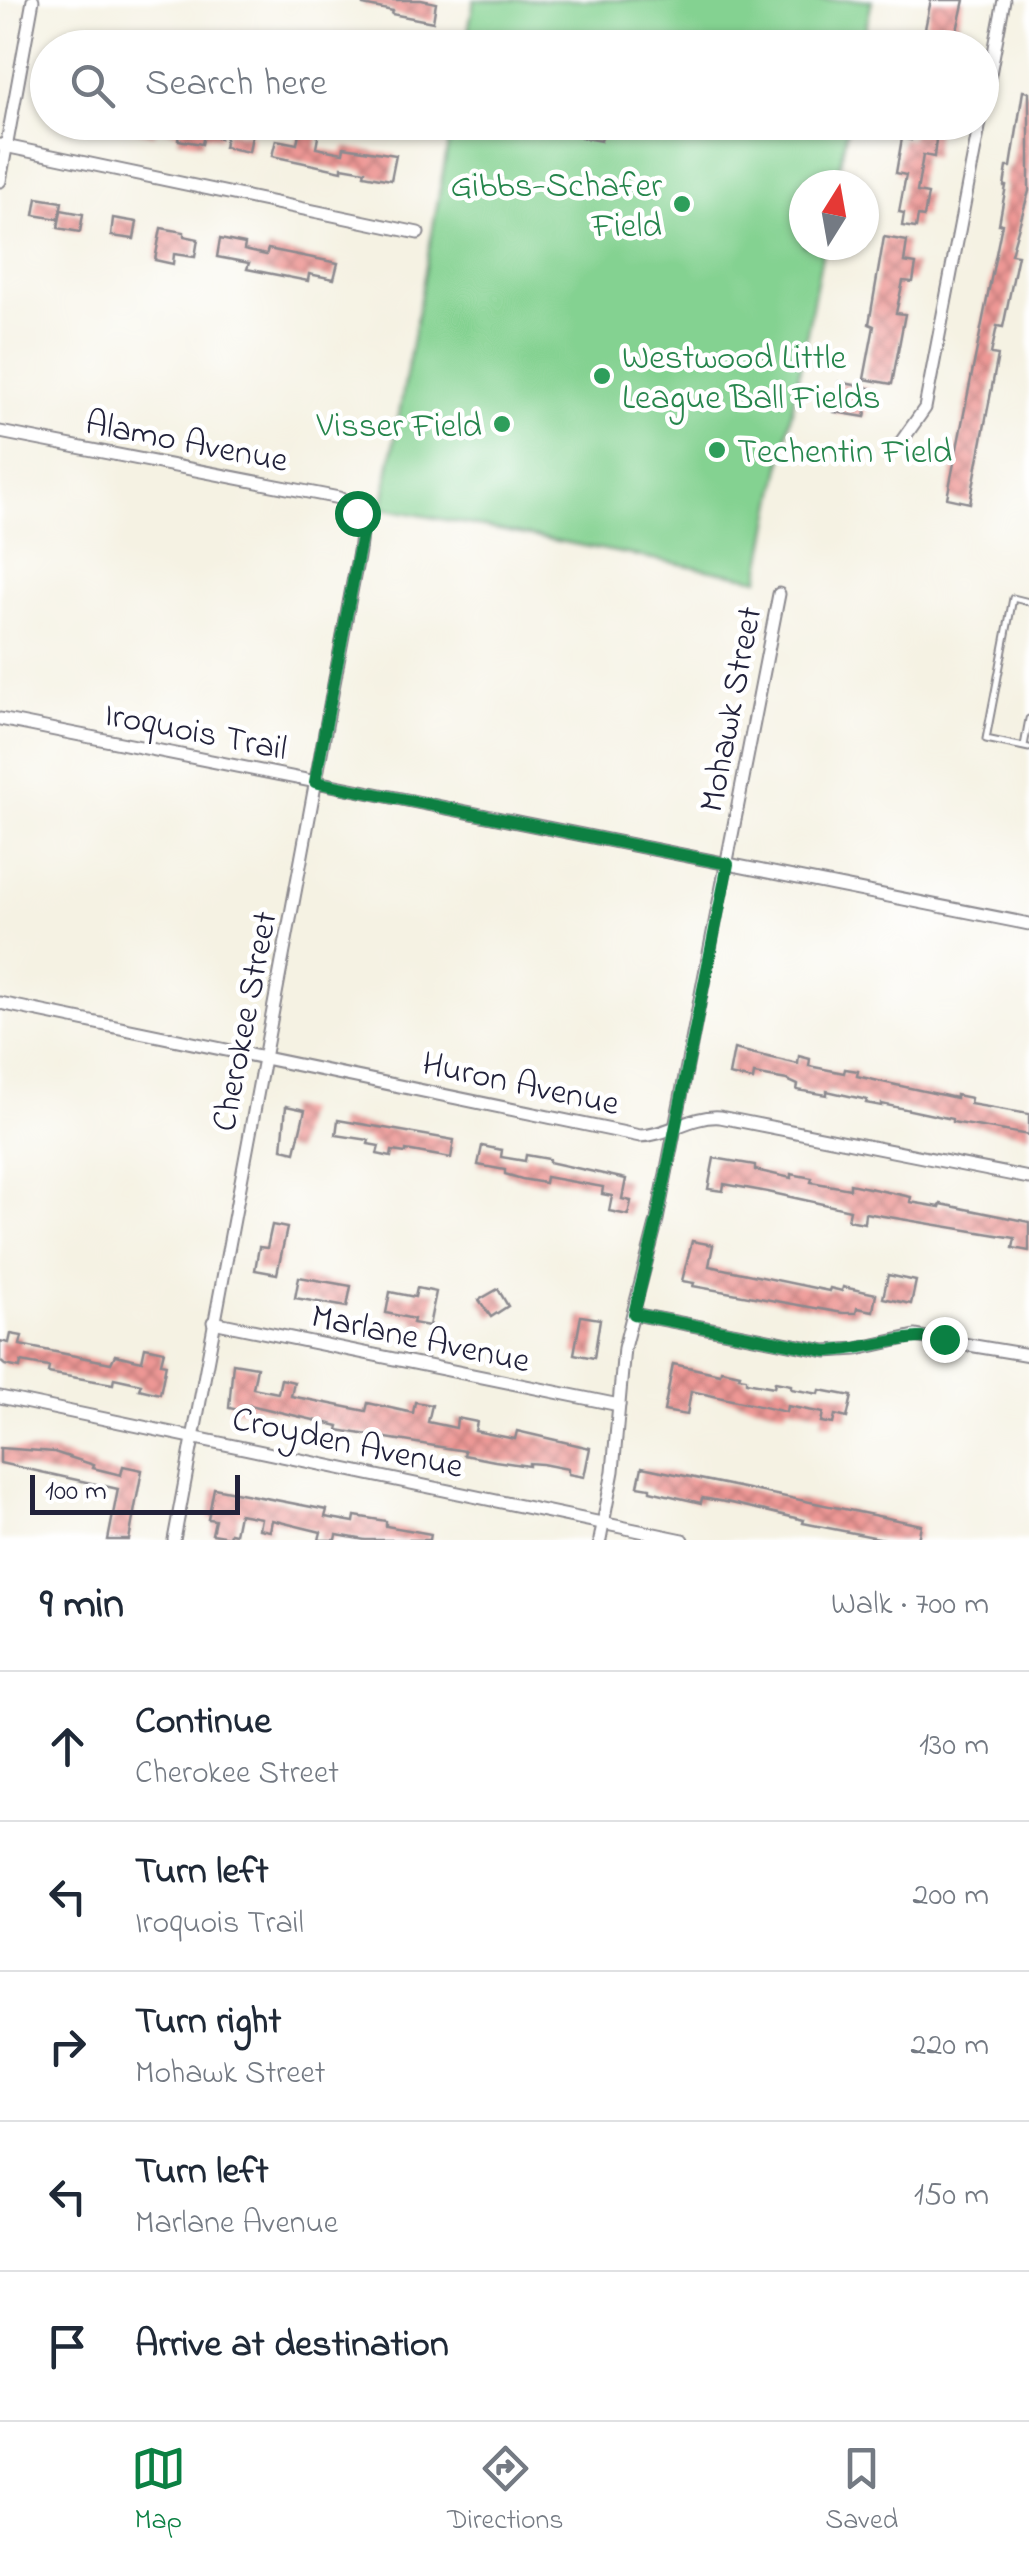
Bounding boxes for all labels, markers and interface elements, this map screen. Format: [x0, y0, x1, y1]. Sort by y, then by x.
search box [30, 30, 999, 140]
text: Search here [145, 57, 327, 113]
icon: search [65, 58, 120, 113]
place label: Gibbs-Schafer Field [451, 162, 662, 253]
north arrow [789, 170, 879, 260]
marker: Gibbs-Schafer Field [671, 193, 693, 215]
place label: Westwood Little League Ball Fields [622, 334, 881, 425]
marker: Westwood Little League Ball Fields [591, 365, 613, 387]
street label: Alamo Avenue [81, 399, 292, 488]
place label: Visser Field [315, 402, 482, 453]
marker: Visser Field [491, 413, 513, 435]
place label: Techentin Field [737, 428, 952, 479]
marker: Techentin Field [706, 439, 728, 461]
route start [335, 491, 381, 537]
street label: Mohawk Street [688, 602, 777, 817]
street label: Iroquois Trail [100, 691, 291, 776]
street label: Cherokee Street [200, 907, 293, 1136]
street label: Huron Avenue [417, 1040, 624, 1131]
street label: Marlane Avenue [306, 1292, 535, 1389]
route end [922, 1317, 968, 1363]
street label: Croyden Avenue [227, 1395, 468, 1494]
scale bar [30, 1470, 240, 1514]
text: 100 m [45, 1472, 107, 1513]
text: 9 min [40, 1575, 124, 1636]
text: Walk · 700 m [831, 1582, 989, 1629]
text: Continue [135, 1695, 271, 1751]
icon: ahead [40, 1719, 95, 1774]
text: 130 m [919, 1723, 989, 1770]
text: Cherokee Street [135, 1751, 339, 1798]
text: Turn left [135, 1845, 268, 1901]
icon: left [40, 1869, 95, 1924]
text: 200 m [913, 1873, 989, 1920]
text: Iroquois Trail [135, 1901, 304, 1948]
text: Turn right [135, 1995, 281, 2051]
icon: right [40, 2019, 95, 2074]
text: 220 m [911, 2023, 989, 2070]
text: Mohawk Street [135, 2051, 326, 2098]
text: Turn left [135, 2145, 268, 2201]
icon: left [40, 2169, 95, 2224]
text: 150 m [914, 2173, 989, 2220]
text: Marlane Avenue [135, 2201, 338, 2248]
text: Arrive at destination [135, 2318, 449, 2374]
icon: arrive [40, 2319, 95, 2374]
tab: Map [131, 2441, 186, 2542]
tab: Directions [447, 2441, 564, 2542]
tab: Saved [825, 2441, 898, 2542]

